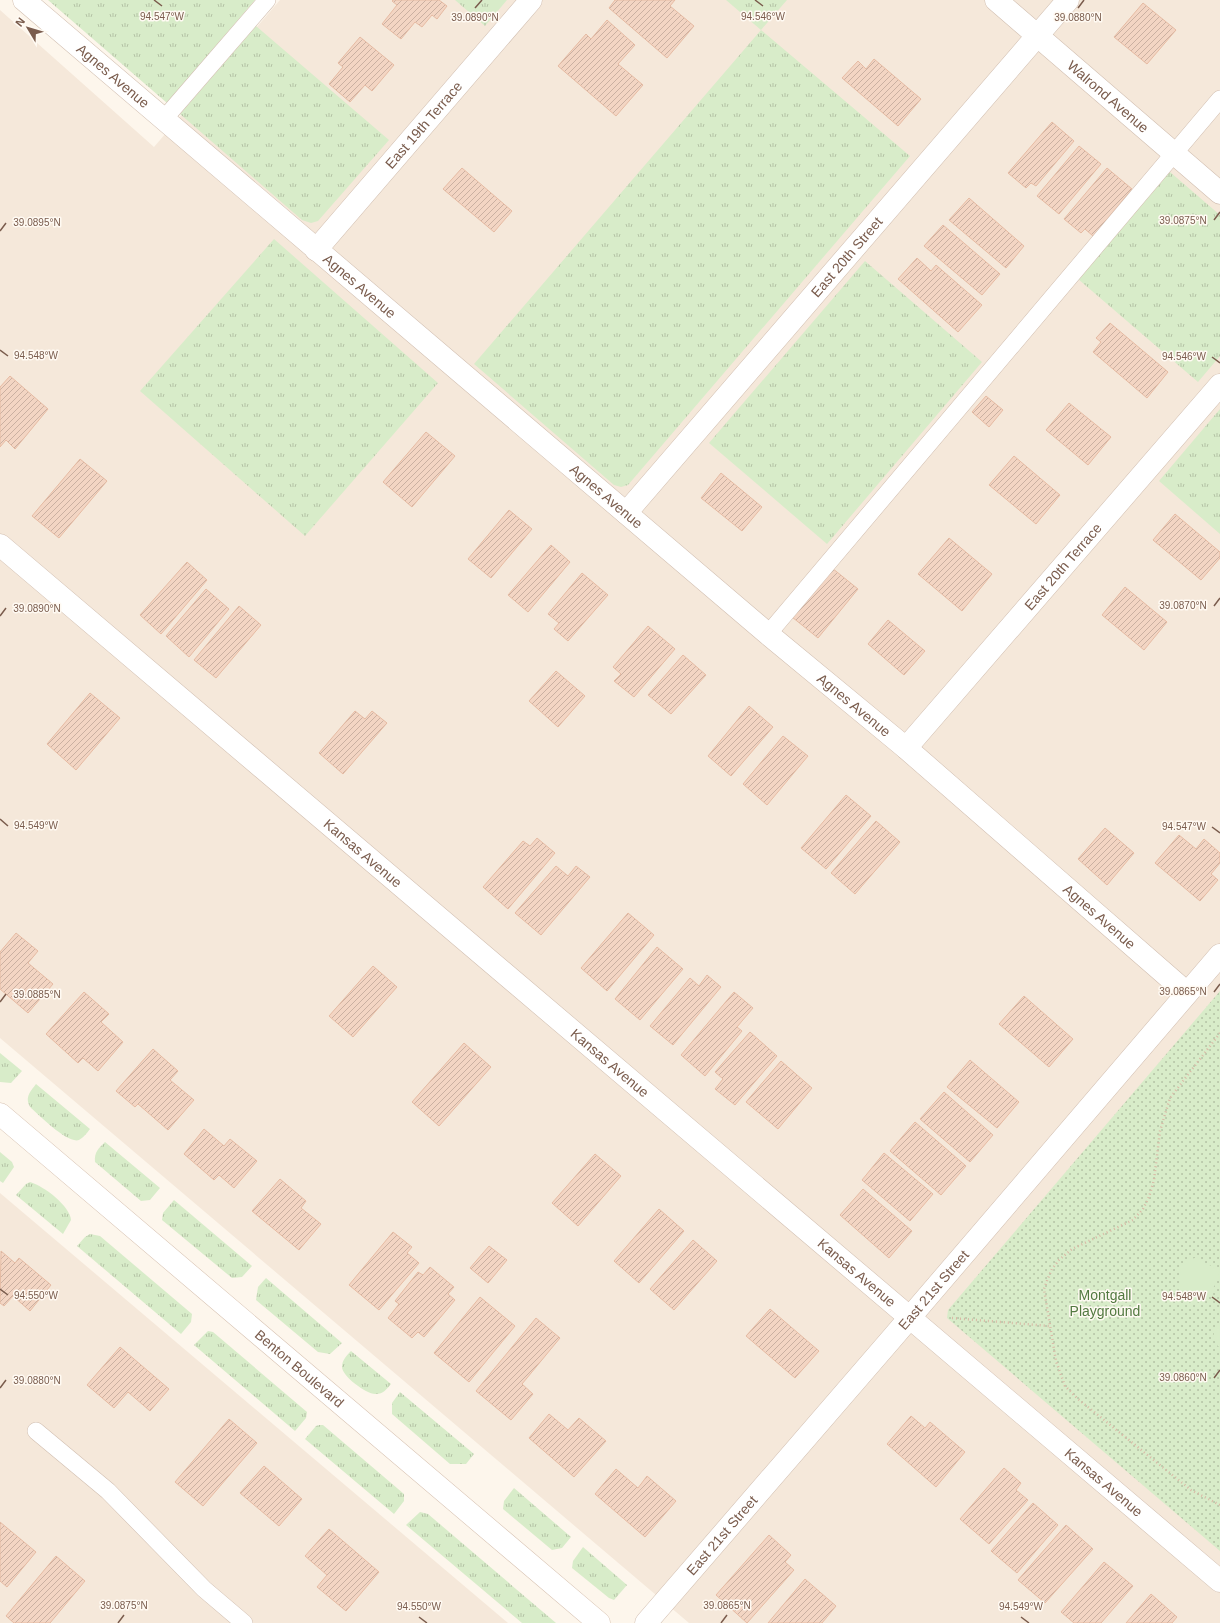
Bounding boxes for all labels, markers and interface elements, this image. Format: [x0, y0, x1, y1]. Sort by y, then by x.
north arrow [8, 8, 48, 48]
text: 94.547°W [140, 11, 185, 22]
text: 94.546°W [741, 11, 786, 22]
text: 39.0890°N [451, 12, 499, 23]
text: 39.0880°N [1054, 12, 1102, 23]
text: N [13, 15, 27, 29]
street label: Agnes Avenue [74, 41, 153, 111]
street label: Walrond Avenue [1064, 57, 1152, 136]
street label: East 19th Terrace [382, 78, 466, 172]
street label: East 20th Street [808, 214, 886, 300]
text: 39.0875°N [1159, 215, 1207, 226]
text: 39.0895°N [13, 217, 61, 228]
street label: Agnes Avenue [320, 251, 399, 321]
text: 94.548°W [14, 350, 59, 361]
text: 94.546°W [1162, 351, 1207, 362]
street label: Agnes Avenue [567, 461, 646, 532]
street label: East 20th Terrace [1021, 520, 1105, 613]
text: 39.0870°N [1159, 600, 1207, 611]
text: 39.0890°N [13, 603, 61, 614]
street label: Agnes Avenue [814, 670, 894, 740]
street label: Kansas Avenue [321, 816, 405, 891]
text: 94.549°W [14, 820, 59, 831]
text: 94.547°W [1162, 821, 1207, 832]
street label: Agnes Avenue [1060, 881, 1139, 952]
text: 39.0865°N [1159, 986, 1207, 997]
text: 39.0885°N [13, 989, 61, 1000]
street label: Kansas Avenue [568, 1025, 652, 1100]
street label: Kansas Avenue [815, 1235, 899, 1310]
street label: East 21st Street [895, 1247, 972, 1333]
park label: Montgall Playground [1070, 1287, 1140, 1319]
text: 94.550°W [14, 1290, 59, 1301]
text: 94.548°W [1162, 1291, 1207, 1302]
street label: Benton Boulevard [252, 1326, 347, 1411]
text: 39.0860°N [1159, 1372, 1207, 1383]
text: 39.0880°N [13, 1375, 61, 1386]
street label: Kansas Avenue [1062, 1445, 1146, 1520]
street label: East 21st Street [683, 1492, 761, 1578]
text: 39.0875°N [100, 1600, 148, 1611]
text: 39.0865°N [703, 1600, 751, 1611]
text: 94.550°W [397, 1601, 442, 1612]
text: 94.549°W [999, 1601, 1044, 1612]

